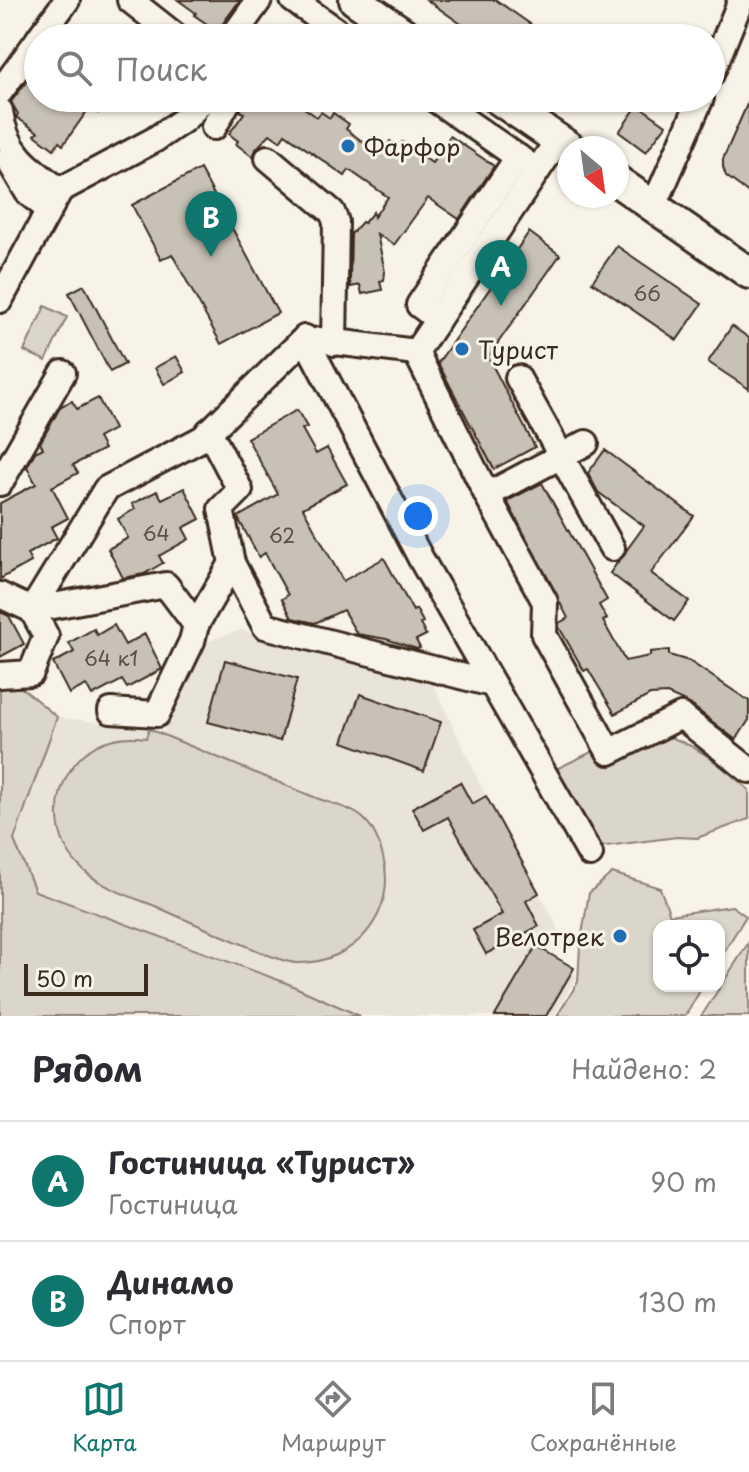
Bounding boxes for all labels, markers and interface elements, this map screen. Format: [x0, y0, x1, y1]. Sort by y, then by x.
search box [24, 24, 725, 112]
icon: search [52, 46, 96, 90]
text: Поиск [116, 46, 207, 91]
place label: Фарфор [364, 128, 460, 164]
north arrow [557, 136, 629, 208]
marker: Фарфор [339, 137, 357, 155]
pin: B [185, 191, 237, 257]
pin: A [475, 240, 527, 306]
house number: 66 [633, 278, 661, 308]
place label: Турист [478, 331, 558, 367]
marker: Турист [453, 340, 471, 358]
your location [398, 496, 438, 536]
house number: 64 [142, 518, 170, 548]
house number: 62 [269, 520, 295, 550]
house number: 64 к1 [84, 643, 138, 673]
place label: Велотрек [494, 918, 605, 954]
map controls [653, 920, 725, 992]
button: locate [653, 920, 725, 992]
marker: Велотрек [611, 927, 629, 945]
scale bar [24, 960, 148, 996]
text: 50 m [36, 961, 93, 994]
text: Рядом [32, 1042, 143, 1094]
text: Найдено: 2 [571, 1049, 717, 1088]
text: Гостиница «Турист» [108, 1139, 415, 1184]
text: A [48, 1162, 68, 1201]
text: 90 m [650, 1162, 717, 1201]
text: Гостиница [108, 1184, 238, 1223]
text: Динамо [108, 1259, 234, 1304]
text: B [49, 1282, 67, 1321]
text: 130 m [638, 1282, 717, 1321]
text: Спорт [108, 1304, 186, 1343]
tab: Карта [72, 1377, 137, 1458]
tab: Маршрут [281, 1377, 385, 1458]
tab: Сохранённые [530, 1377, 677, 1458]

